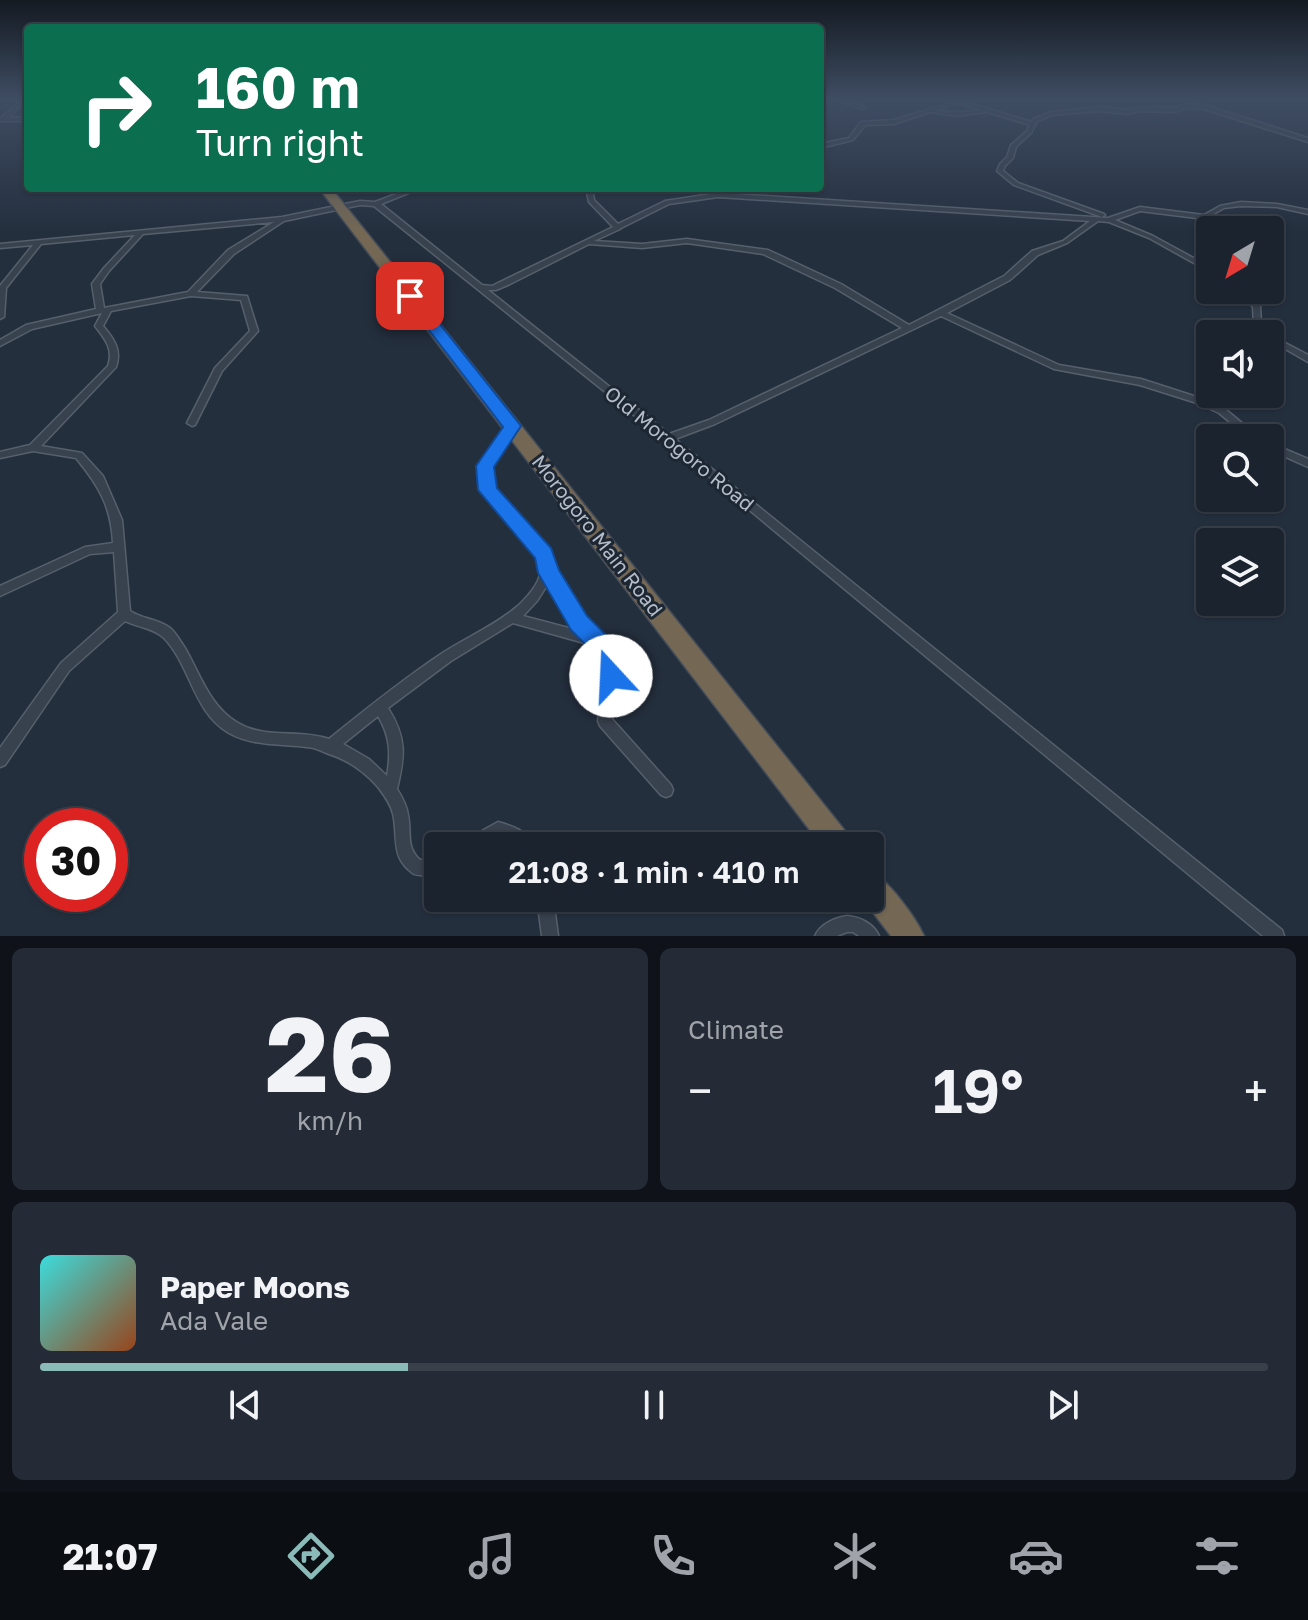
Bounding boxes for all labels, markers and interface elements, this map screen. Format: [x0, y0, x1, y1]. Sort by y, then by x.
text: 160 m [196, 53, 360, 120]
icon: right [64, 56, 168, 160]
text: Turn right [196, 121, 364, 164]
north arrow [1196, 216, 1284, 304]
map controls [1196, 216, 1284, 616]
pin [376, 262, 444, 330]
icon: arrive [388, 274, 432, 318]
button: sound [1196, 320, 1284, 408]
street label: Old Morogoro Road [601, 380, 759, 516]
button: search [1196, 424, 1284, 512]
street label: Morogoro Main Road [528, 450, 668, 620]
button: layers [1196, 528, 1284, 616]
position arrow [569, 634, 653, 718]
speed limit sign: 30 [24, 808, 128, 912]
text: 21:08 · 1 min · 410 m [508, 854, 800, 890]
text: 26 [265, 990, 395, 1115]
text: Climate [688, 1014, 784, 1045]
text: 19° [932, 1054, 1024, 1126]
text: − [688, 1064, 712, 1117]
text: + [1244, 1064, 1268, 1117]
text: km/h [297, 1105, 363, 1136]
text: Paper Moons [160, 1269, 350, 1305]
text: Ada Vale [160, 1305, 268, 1336]
icon: previous [223, 1383, 267, 1427]
icon: pause [632, 1383, 676, 1427]
icon: next [1041, 1383, 1085, 1427]
icon: directions [283, 1528, 339, 1584]
icon: music [464, 1528, 520, 1584]
icon: phone [645, 1528, 701, 1584]
icon: climate [827, 1528, 883, 1584]
icon: car [1008, 1528, 1064, 1584]
icon: filters [1189, 1528, 1245, 1584]
text: 21:07 [63, 1535, 158, 1578]

